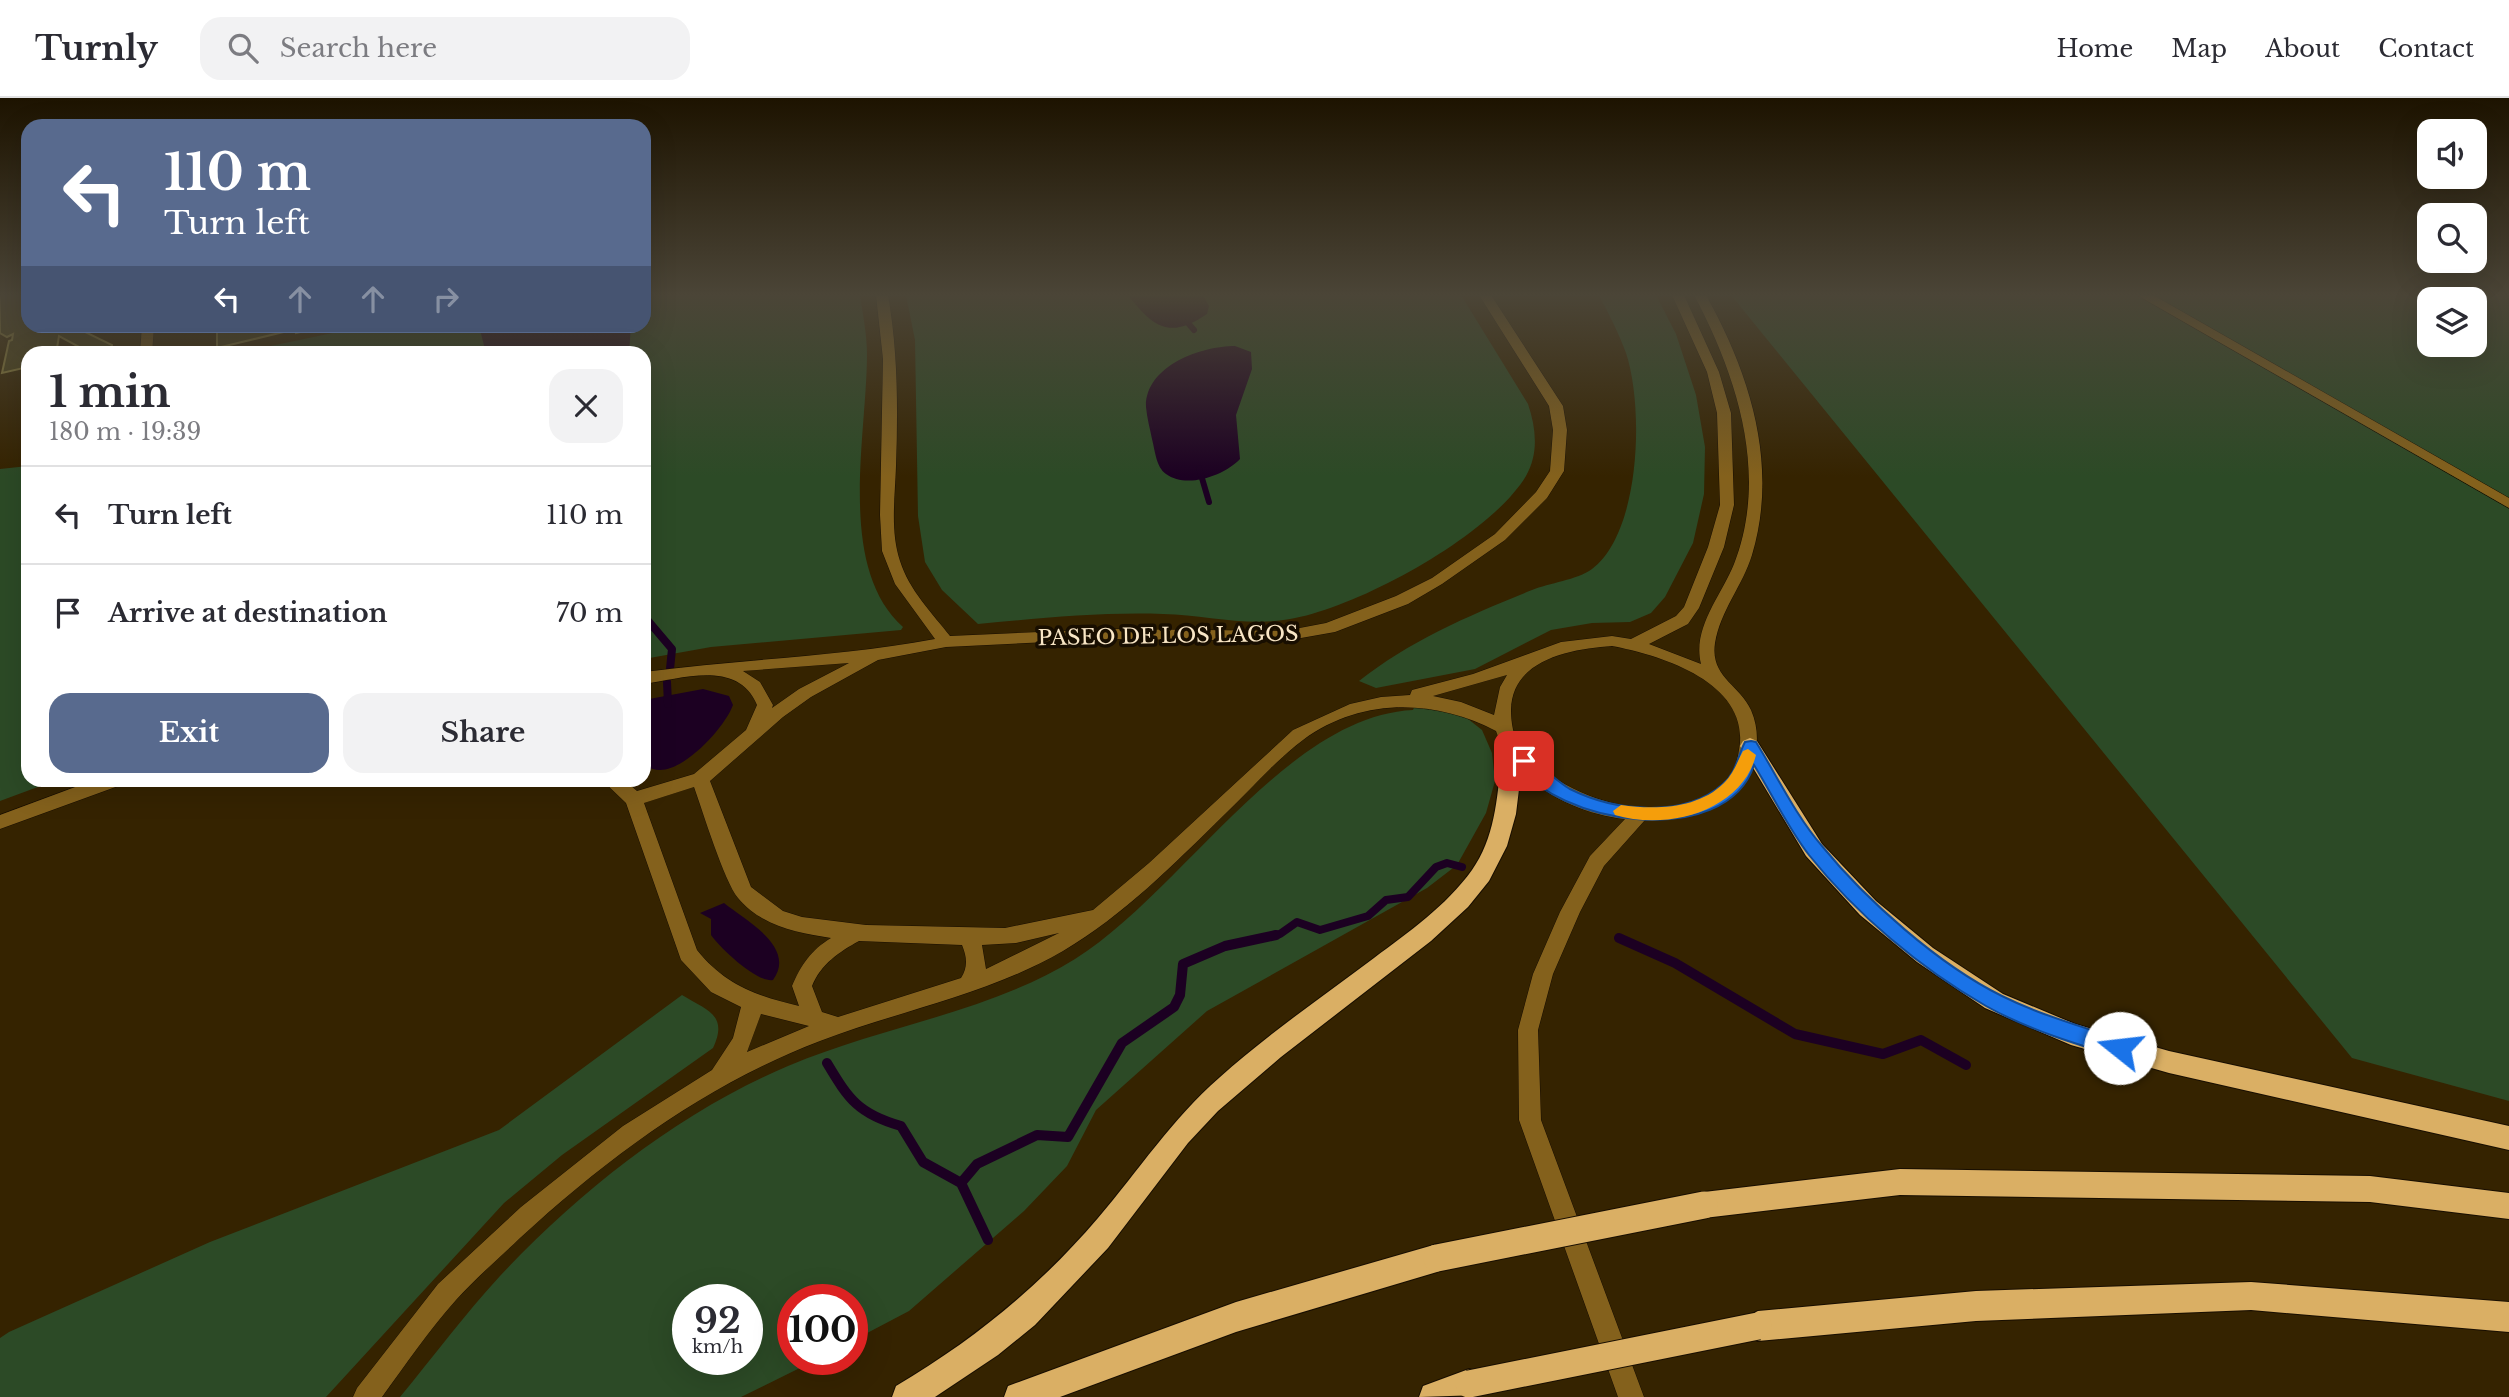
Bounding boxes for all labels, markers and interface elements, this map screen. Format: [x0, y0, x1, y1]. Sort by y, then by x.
search box [200, 17, 690, 80]
text: Turnly [35, 28, 158, 69]
icon: search [224, 29, 262, 67]
text: Search here [280, 32, 437, 64]
text: Home [2057, 34, 2133, 63]
text: Map [2171, 34, 2227, 63]
text: About [2265, 34, 2340, 63]
text: Contact [2378, 34, 2474, 63]
map controls [2417, 119, 2487, 357]
button: sound [2417, 119, 2487, 189]
text: 110 m [164, 142, 311, 203]
icon: left [49, 147, 140, 238]
text: Turn left [164, 203, 310, 243]
button: search [2417, 203, 2487, 273]
icon: left [208, 280, 246, 318]
icon: ahead [281, 280, 319, 318]
icon: ahead [354, 280, 392, 318]
icon: right [427, 280, 465, 318]
button: layers [2417, 287, 2487, 357]
text: 1 min [49, 366, 171, 418]
button: close [549, 369, 623, 443]
text: 180 m · 19:39 [49, 418, 201, 446]
icon: left [49, 496, 87, 534]
text: Turn left [108, 499, 232, 531]
text: 110 m [546, 499, 623, 531]
icon: arrive [49, 594, 87, 632]
text: Arrive at destination [108, 597, 388, 629]
text: 70 m [556, 597, 623, 629]
street label: PASEO DE LOS LAGOS [1037, 621, 1299, 651]
button: Exit [49, 693, 329, 773]
button: Share [343, 693, 623, 773]
pin [1494, 731, 1554, 791]
icon: arrive [1505, 742, 1543, 780]
position arrow [2083, 1011, 2157, 1085]
speed limit sign: 100 [777, 1284, 868, 1375]
text: 92 [694, 1299, 741, 1342]
text: km/h [692, 1336, 743, 1358]

